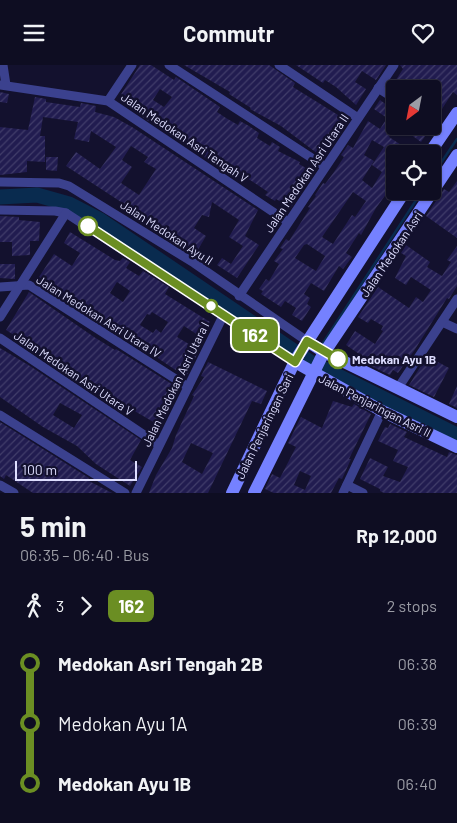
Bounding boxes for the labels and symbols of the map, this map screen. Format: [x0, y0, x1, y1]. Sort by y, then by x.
north arrow [386, 80, 441, 135]
street label: Jalan Medokan Asri Tengah V [119, 89, 251, 185]
street label: Jalan Medokan Asri Utara II [261, 111, 351, 235]
street label: Jalan Medokan Ayu II [118, 197, 216, 267]
street label: Jalan Medokan Asri [357, 209, 425, 299]
unlabelled marker [78, 216, 98, 236]
street label: Jalan Medokan Asri Utara IV [34, 272, 164, 360]
unlabelled marker [204, 299, 218, 313]
street label: Jalan Medokan Asri Utara I [139, 319, 211, 449]
line badge: 162 [226, 319, 284, 351]
street label: Jalan Medokan Asri Utara V [12, 328, 136, 418]
marker: Medokan Ayu 1B [328, 349, 348, 369]
place label: Medokan Ayu 1B [352, 352, 436, 366]
street label: Jalan Penjaringan Sari [232, 371, 296, 481]
street label: Jalan Penjaringan Asri II [317, 371, 433, 439]
scale bar [15, 458, 138, 481]

